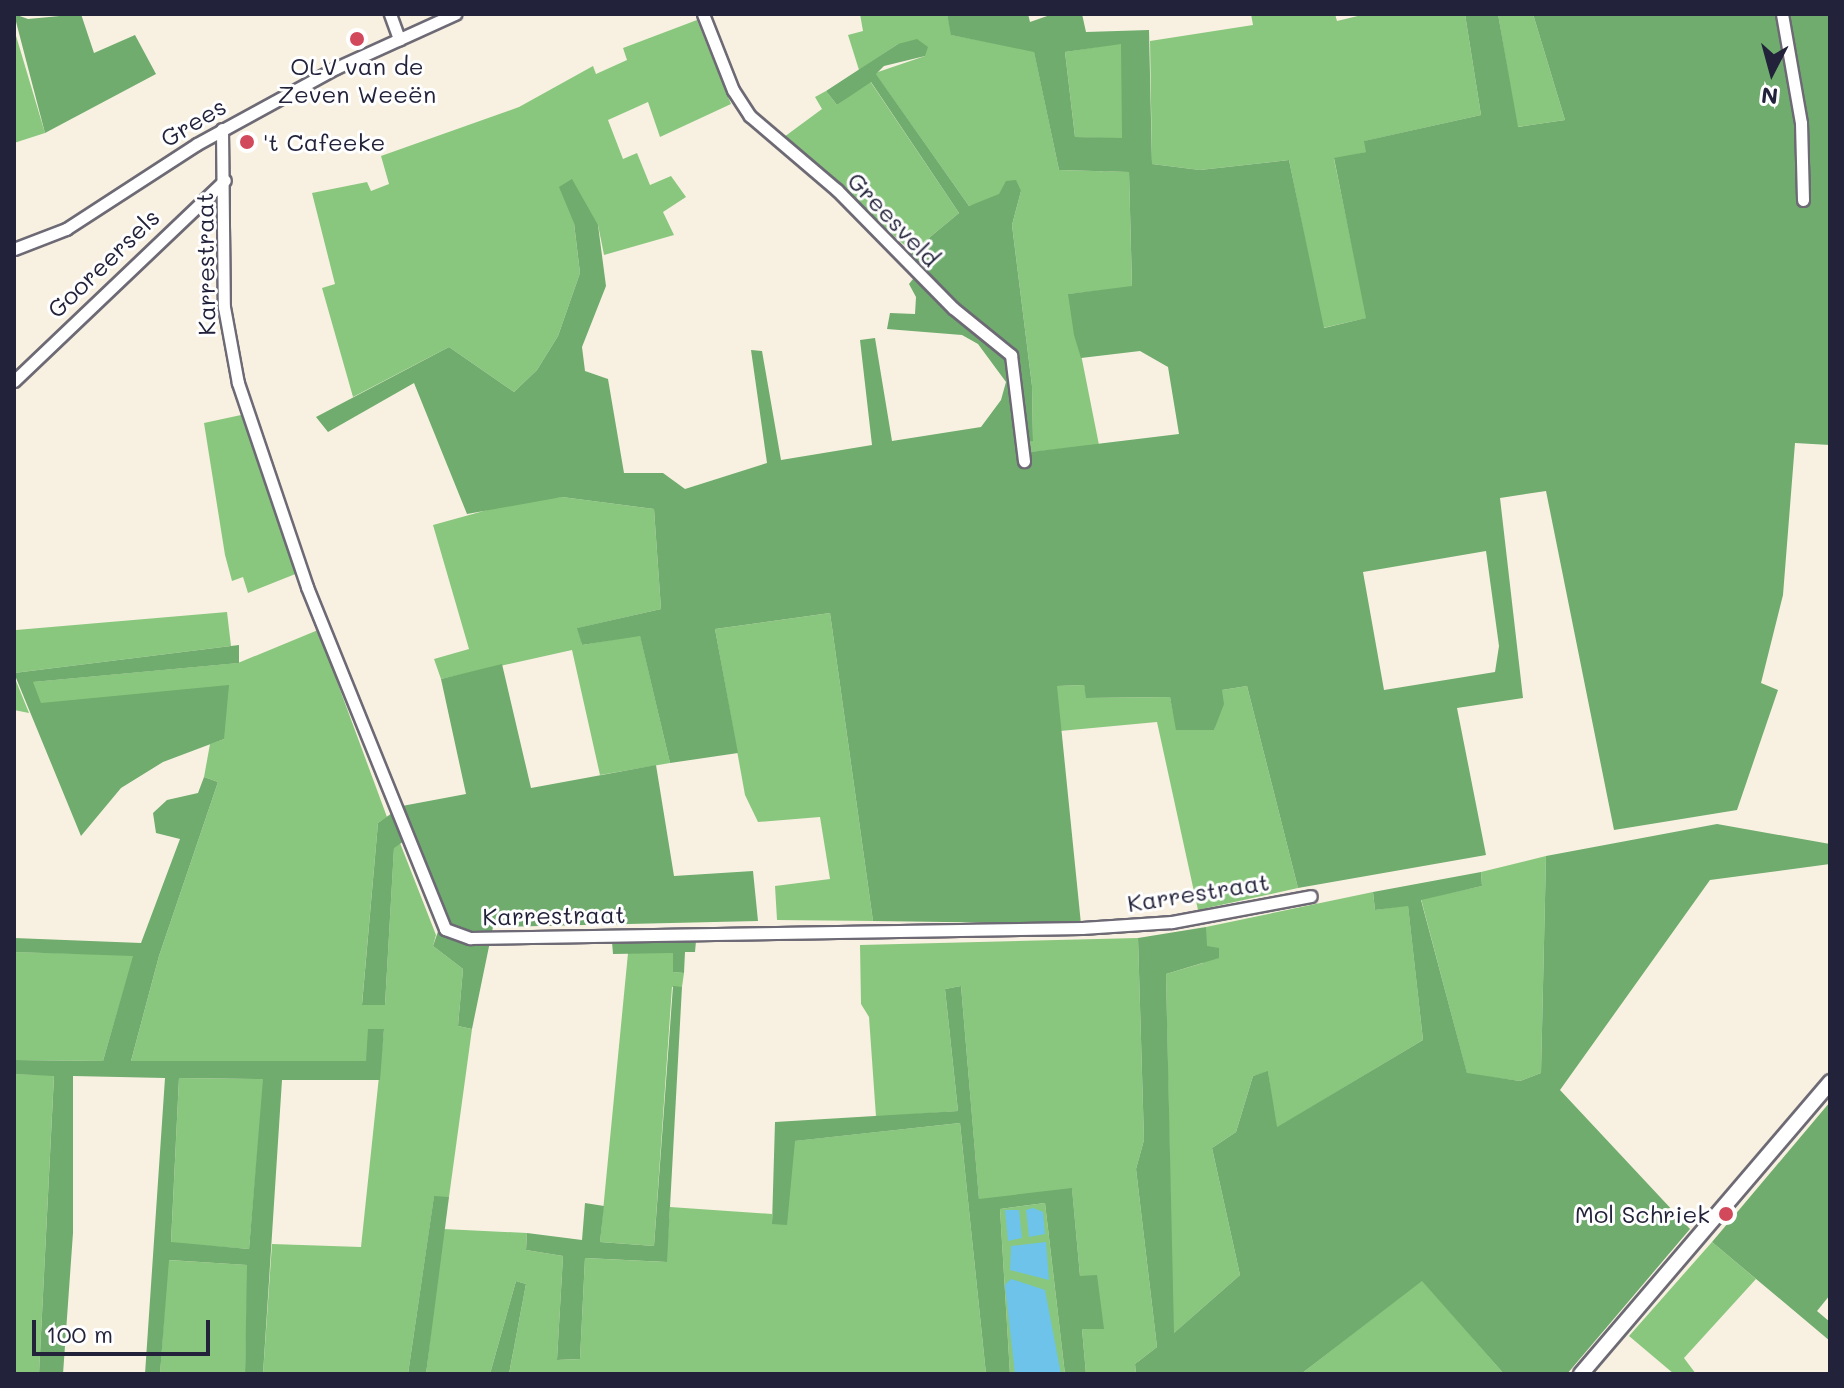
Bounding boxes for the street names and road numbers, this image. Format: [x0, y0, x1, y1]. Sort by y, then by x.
street label: Grees [155, 91, 231, 153]
street label: Greesveld [842, 166, 946, 272]
street label: Karrestraat [189, 192, 221, 336]
street label: Gooreersels [41, 203, 165, 323]
street label: Karrestraat [1125, 867, 1271, 917]
street label: Karrestraat [482, 899, 626, 931]

